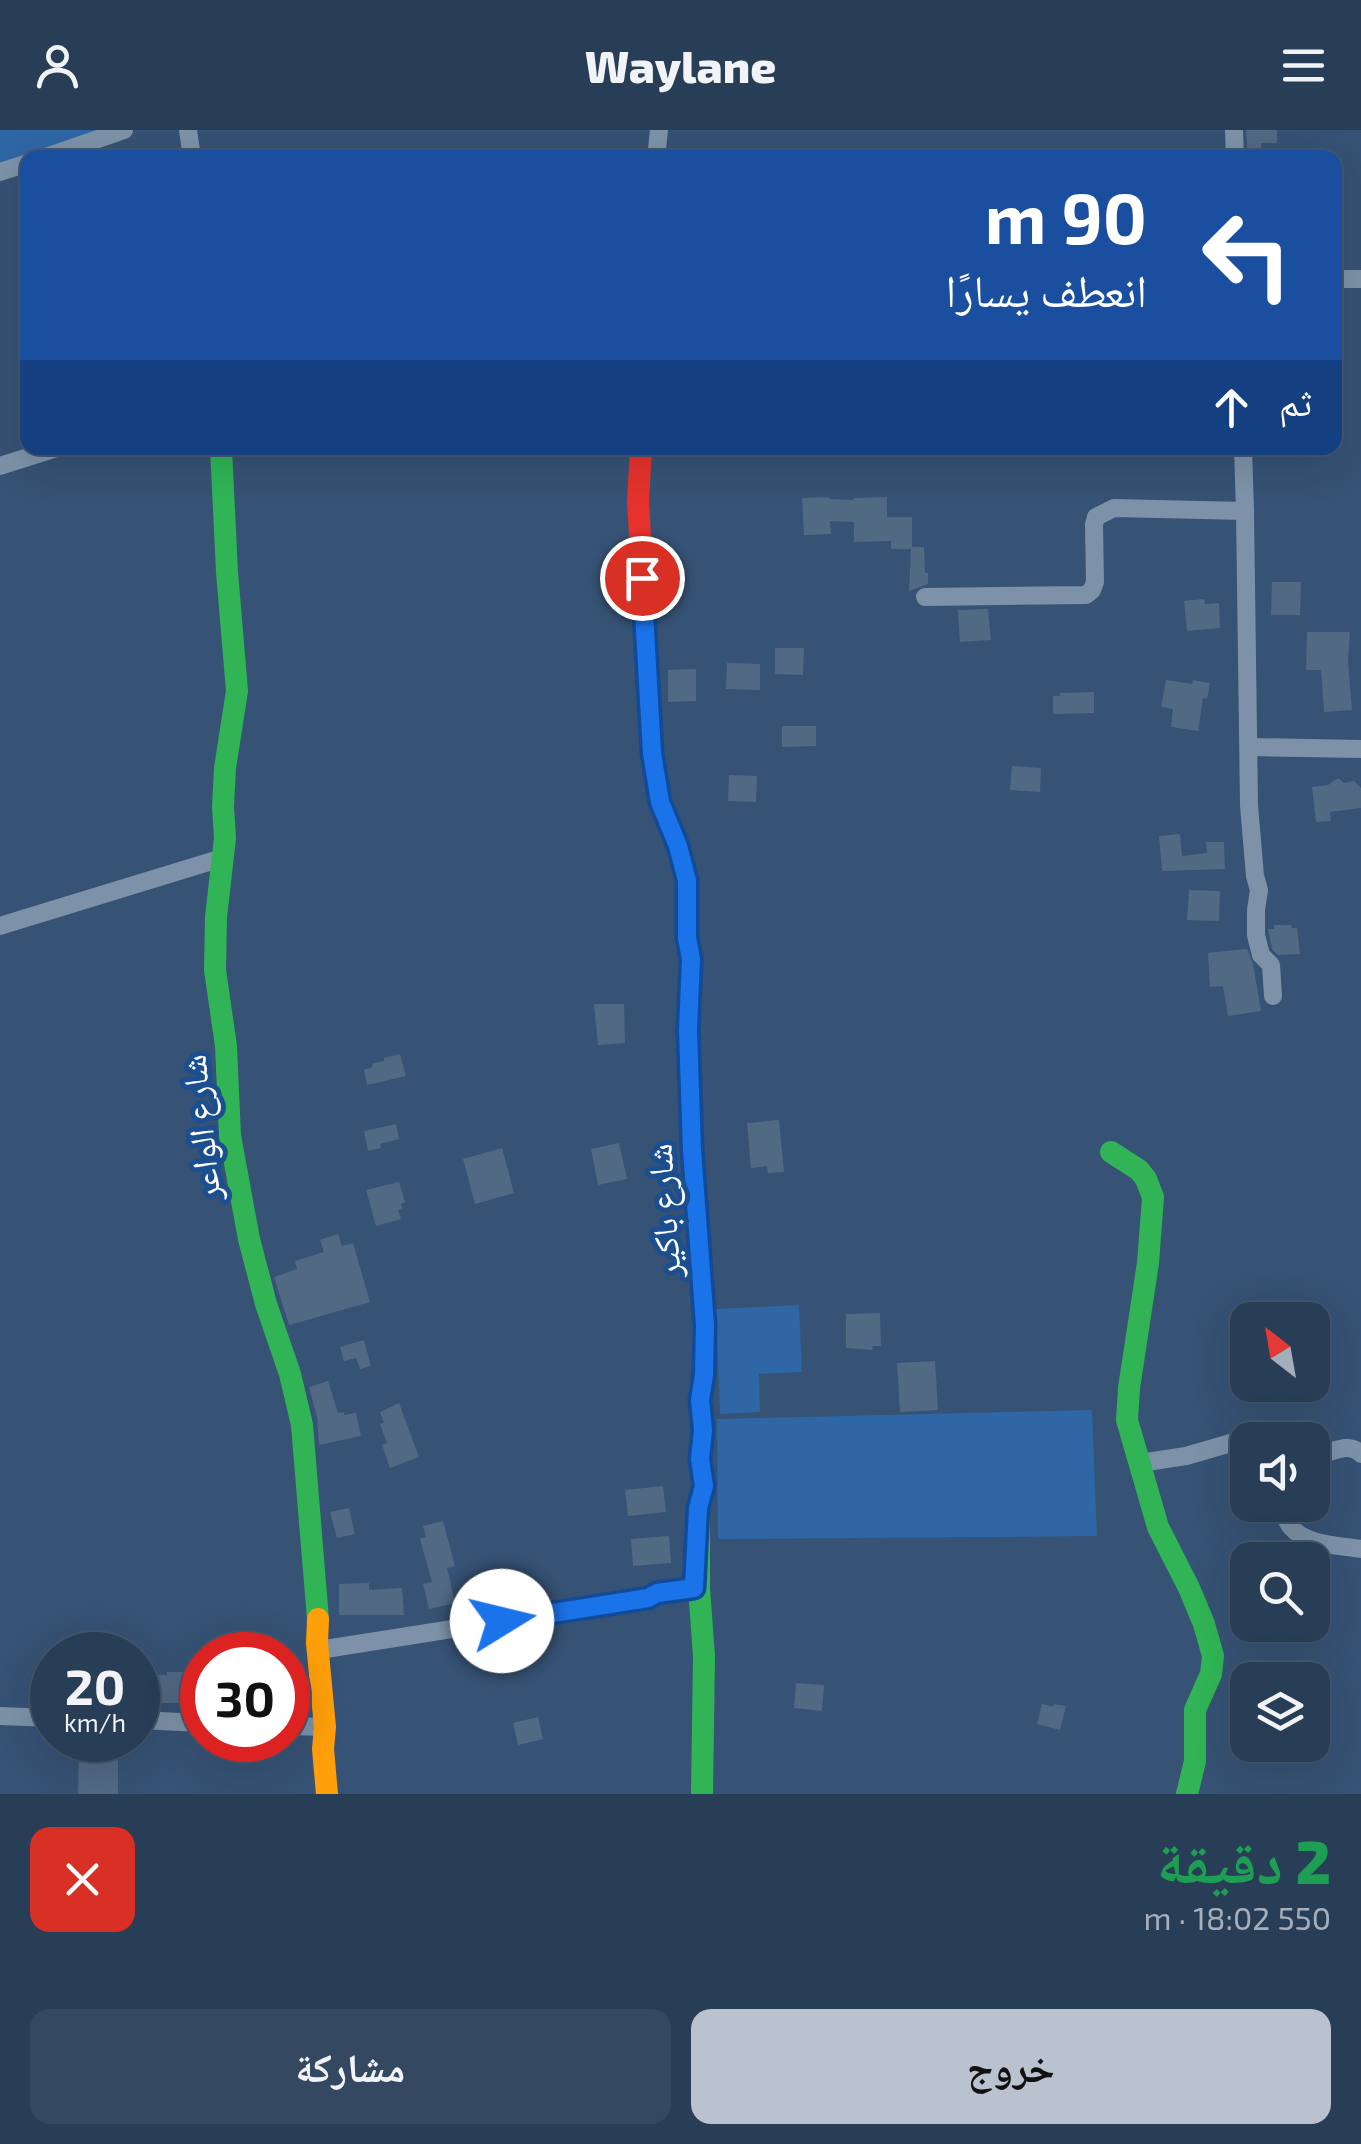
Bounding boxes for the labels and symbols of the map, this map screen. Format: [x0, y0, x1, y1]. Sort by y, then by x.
pin [600, 536, 685, 621]
street label: شارع الواعر [170, 1053, 231, 1204]
street label: شارع باكير [636, 1142, 691, 1280]
north arrow [1230, 1302, 1330, 1402]
position arrow [450, 1569, 554, 1673]
speed limit sign: 30 [180, 1632, 310, 1762]

